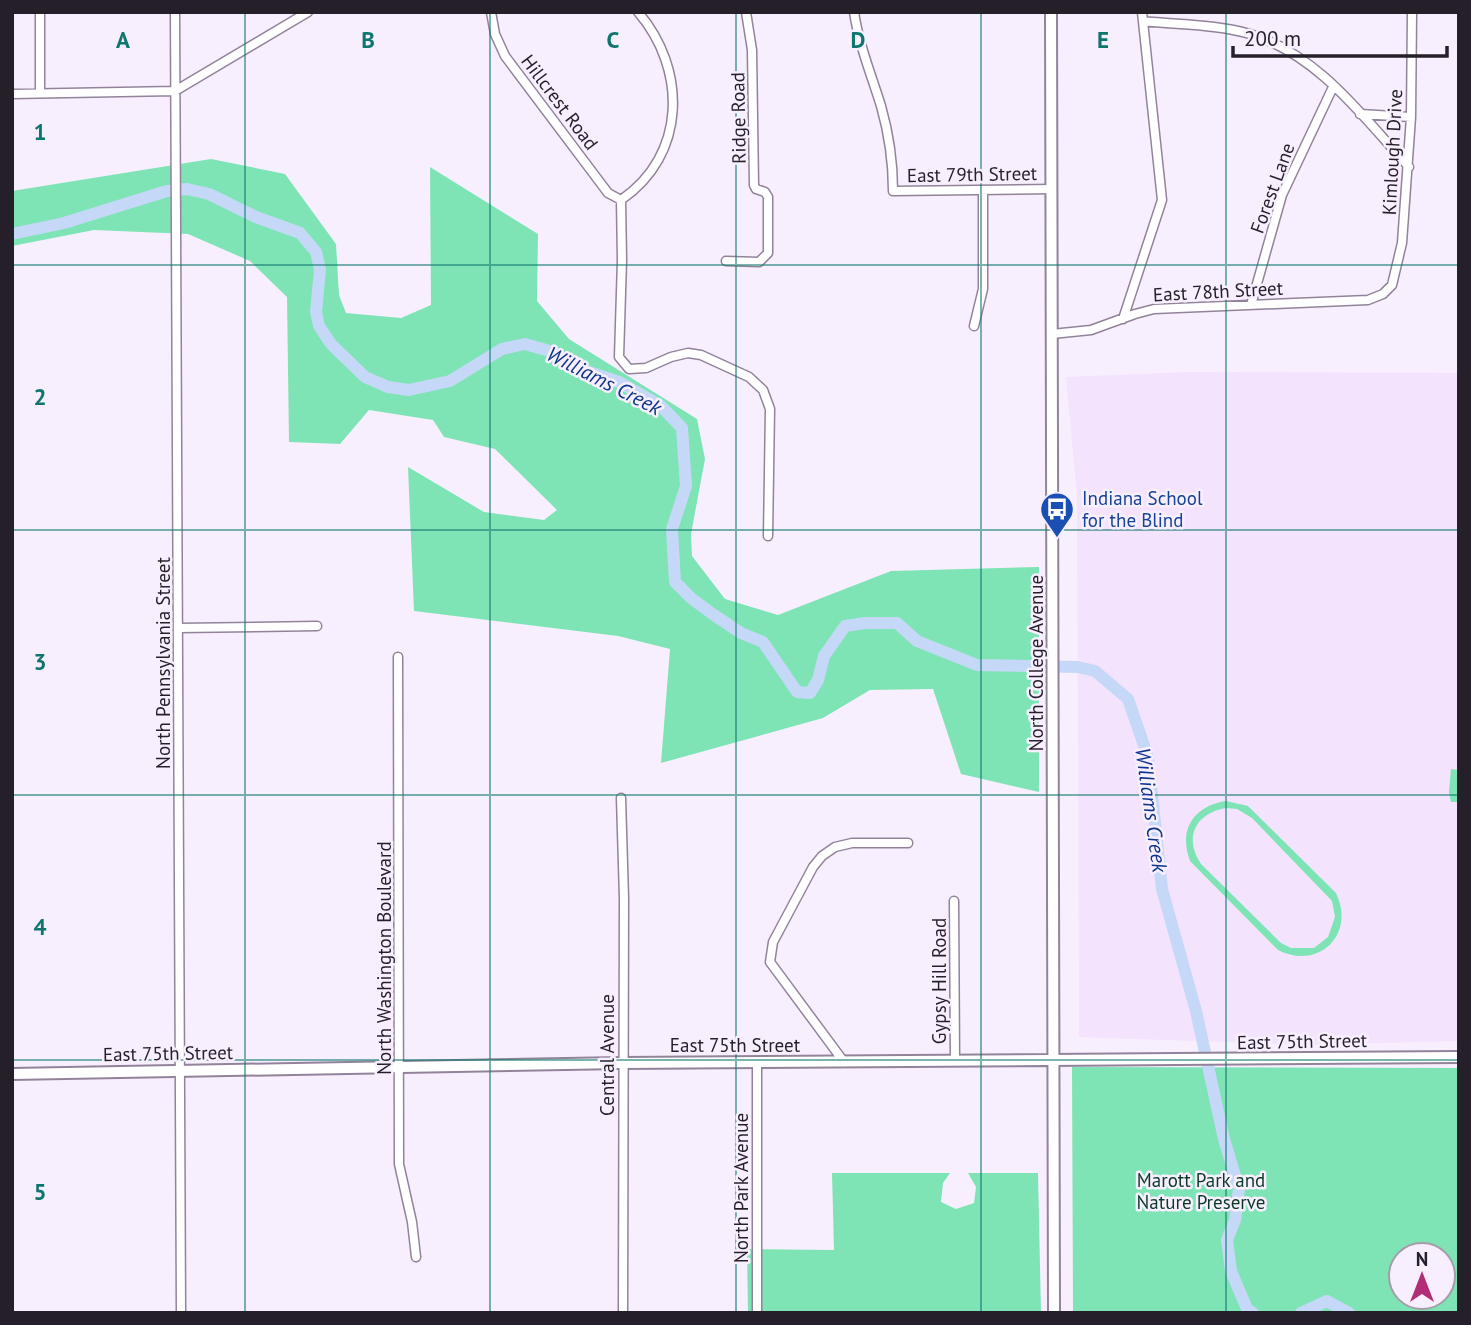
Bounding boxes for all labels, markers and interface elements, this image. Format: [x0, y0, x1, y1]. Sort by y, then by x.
scale bar [1233, 14, 1446, 58]
text: A [116, 25, 130, 54]
text: B [361, 25, 375, 54]
text: C [607, 25, 620, 54]
text: D [851, 25, 865, 54]
text: E [1097, 25, 1109, 54]
text: 200 m [1244, 25, 1301, 52]
street label: Hillcrest Road [516, 50, 604, 154]
street label: Ridge Road [725, 72, 751, 164]
street label: Kimlough Drive [1377, 88, 1407, 216]
text: 1 [33, 117, 47, 146]
street label: Forest Lane [1245, 139, 1299, 237]
street label: East 79th Street [907, 161, 1038, 187]
street label: East 78th Street [1152, 276, 1284, 306]
water label: Williams Creek [542, 340, 668, 422]
text: 2 [33, 382, 47, 411]
place label: Indiana School for the Blind [1082, 486, 1203, 532]
bus stop icon: Indiana School for the Blind [1038, 490, 1076, 539]
street label: North Pennsylvania Street [151, 557, 175, 769]
street label: North College Avenue [1024, 575, 1048, 751]
text: 3 [33, 647, 47, 676]
water label: Williams Creek [1129, 746, 1174, 875]
street label: North Washington Boulevard [372, 841, 396, 1075]
text: 4 [33, 912, 47, 941]
street label: Gypsy Hill Road [927, 918, 951, 1044]
street label: Central Avenue [595, 994, 619, 1116]
street label: East 75th Street [1237, 1028, 1368, 1054]
street label: East 75th Street [670, 1033, 801, 1057]
street label: East 75th Street [103, 1040, 234, 1066]
street label: North Park Avenue [729, 1113, 753, 1263]
park label: Marott Park and Nature Preserve [1137, 1168, 1265, 1214]
text: 5 [33, 1177, 47, 1206]
north arrow [1387, 1241, 1457, 1311]
text: N [1416, 1247, 1428, 1271]

